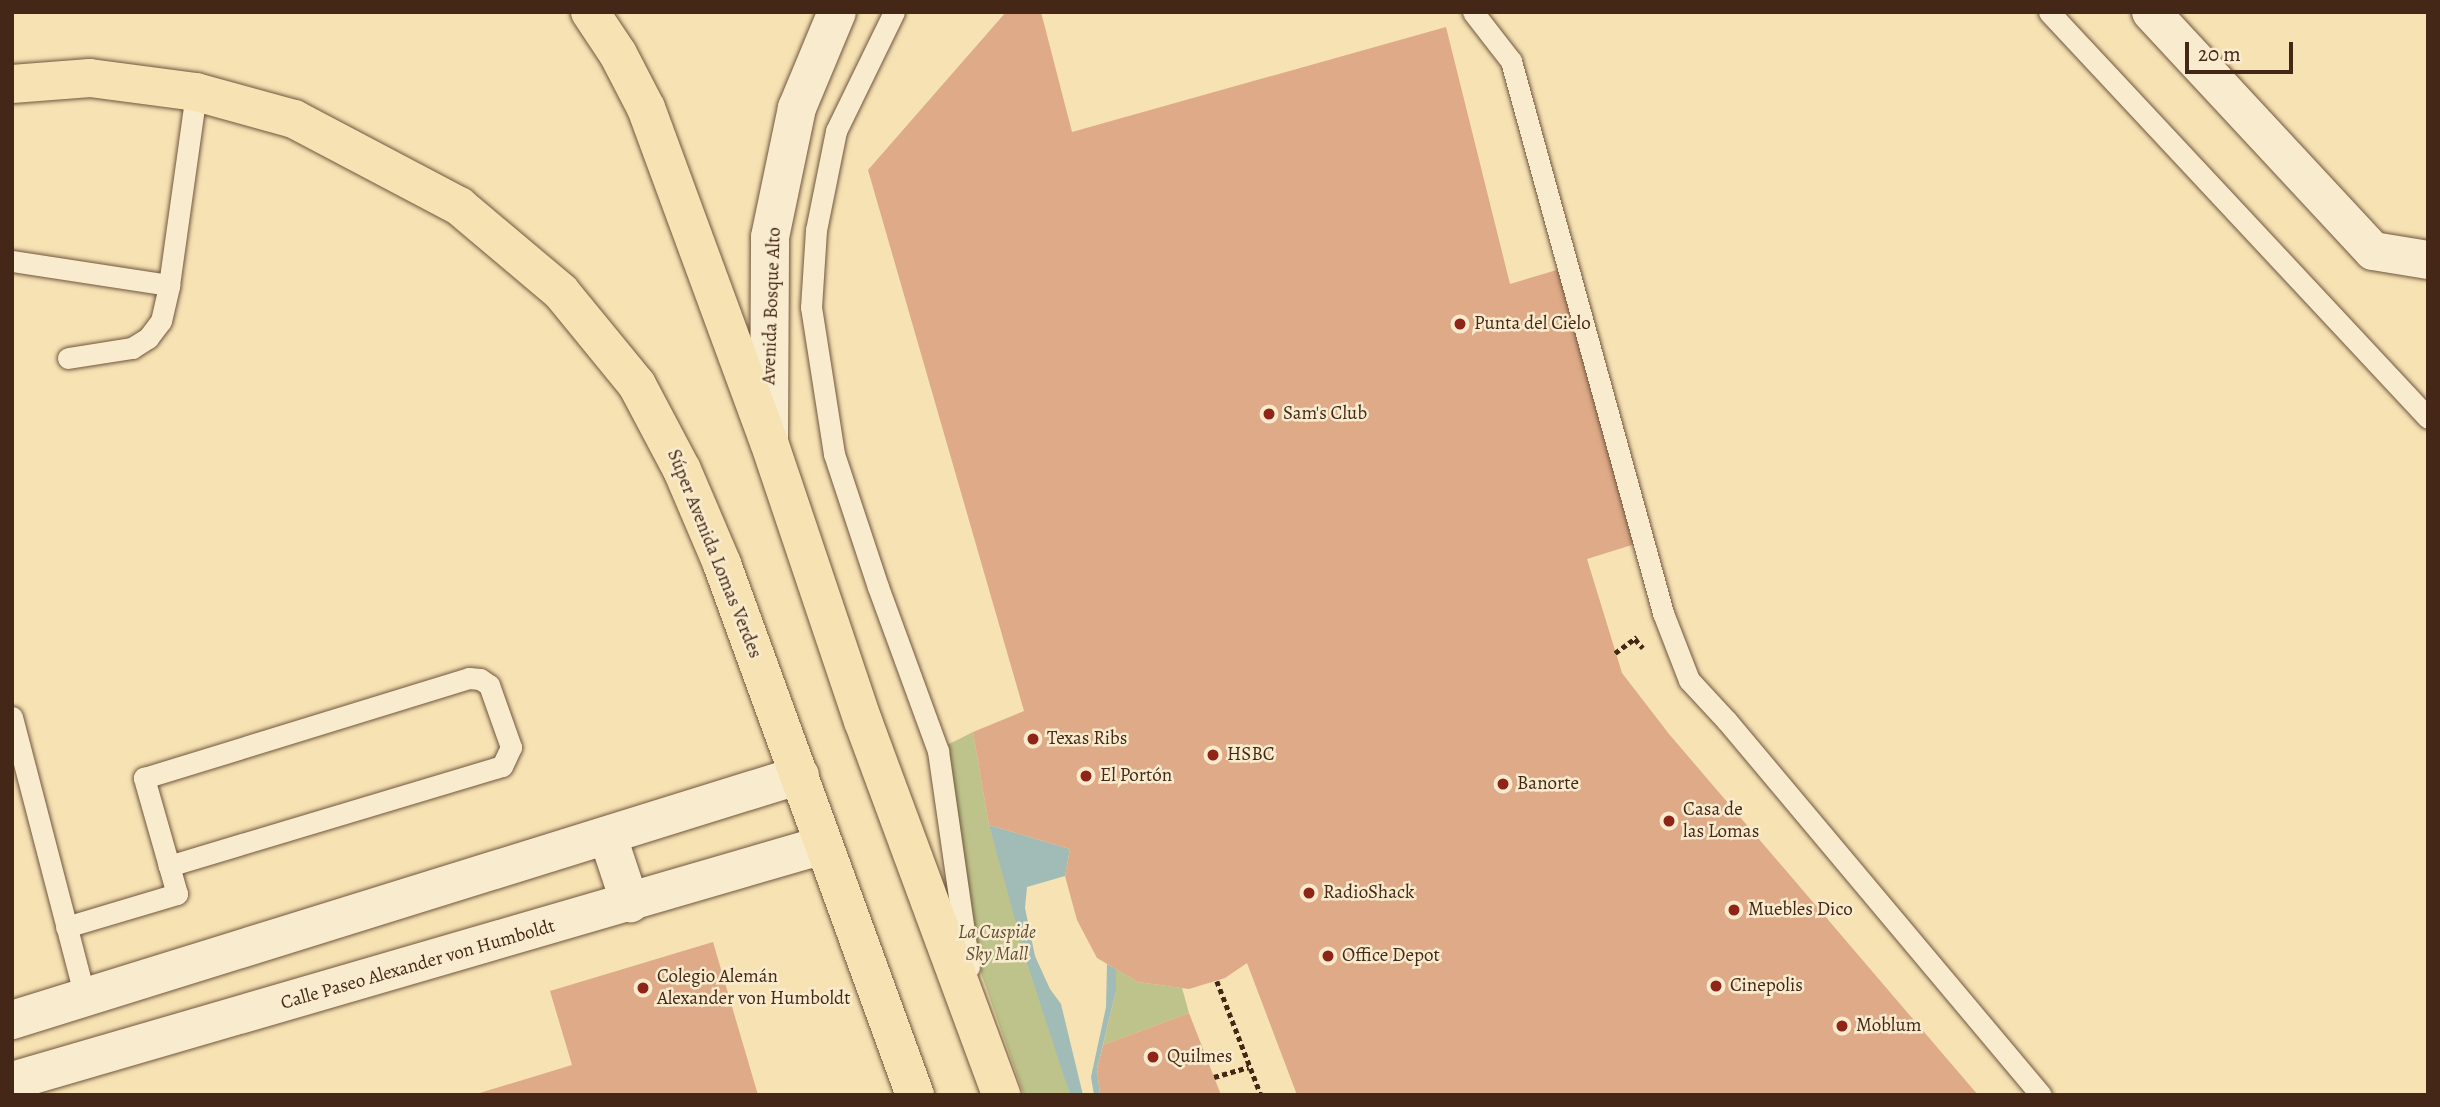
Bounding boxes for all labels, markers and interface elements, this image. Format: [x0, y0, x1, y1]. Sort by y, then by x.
scale bar [2188, 28, 2296, 72]
text: 20 m [2198, 40, 2241, 68]
street label: Avenida Bosque Alto [758, 227, 786, 385]
place label: Punta del Cielo [1474, 313, 1591, 335]
marker: Punta del Cielo [1452, 316, 1468, 332]
place label: Sam's Club [1283, 403, 1367, 425]
marker: Sam's Club [1261, 406, 1277, 422]
street label: Súper Avenida Lomas Verdes [662, 446, 766, 662]
place label: Texas Ribs [1047, 728, 1127, 750]
marker: Texas Ribs [1025, 731, 1041, 747]
place label: HSBC [1227, 744, 1275, 766]
marker: HSBC [1205, 747, 1221, 763]
place label: El Portón [1100, 765, 1172, 787]
marker: El Portón [1078, 768, 1094, 784]
place label: Banorte [1517, 773, 1579, 795]
marker: Banorte [1495, 776, 1511, 792]
place label: Casa de las Lomas [1683, 799, 1759, 843]
marker: Casa de las Lomas [1661, 813, 1677, 829]
place label: RadioShack [1323, 882, 1414, 904]
marker: RadioShack [1301, 885, 1317, 901]
place label: Muebles Dico [1748, 899, 1853, 921]
marker: Muebles Dico [1726, 902, 1742, 918]
street label: Calle Paseo Alexander von Humboldt [278, 915, 558, 1015]
park label: La Cuspide Sky Mall [958, 922, 1036, 966]
place label: Office Depot [1342, 945, 1440, 967]
marker: Office Depot [1320, 948, 1336, 964]
place label: Colegio Alemán Alexander von Humboldt [657, 966, 851, 1010]
place label: Cinepolis [1730, 975, 1803, 997]
marker: Cinepolis [1708, 978, 1724, 994]
marker: Colegio Alemán Alexander von Humboldt [635, 980, 651, 996]
place label: Moblum [1856, 1015, 1922, 1037]
marker: Moblum [1834, 1018, 1850, 1034]
place label: Quilmes [1167, 1046, 1232, 1068]
marker: Quilmes [1145, 1049, 1161, 1065]

